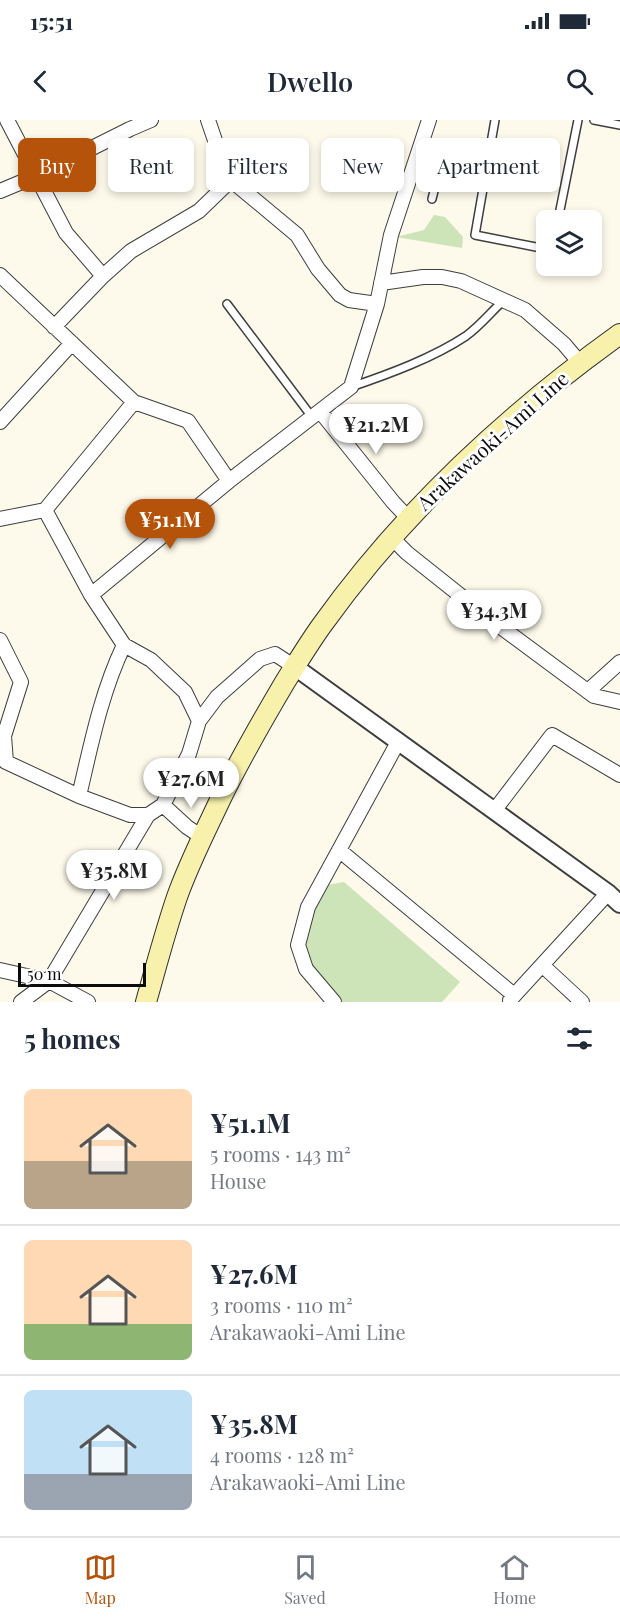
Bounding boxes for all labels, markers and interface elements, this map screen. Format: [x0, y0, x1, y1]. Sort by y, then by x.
text: 15:51 [30, 6, 73, 36]
text: Dwello [267, 63, 353, 99]
icon: back [24, 65, 57, 98]
icon: search [563, 65, 596, 98]
chip: Buy [18, 138, 96, 192]
chip: Rent [108, 138, 194, 192]
chip: Filters [206, 138, 309, 192]
chip: New [321, 138, 404, 192]
chip: Apartment [416, 138, 560, 192]
map controls [536, 210, 602, 276]
button: layers [536, 210, 602, 276]
street label: Arakawaoki-Ami Line [410, 364, 574, 516]
pin: ¥21.2M [327, 404, 425, 455]
text: ¥21.2M [343, 410, 409, 437]
pin: ¥51.1M [121, 499, 219, 550]
text: ¥51.1M [139, 505, 201, 532]
pin: ¥34.3M [445, 590, 543, 641]
text: ¥34.3M [461, 596, 527, 623]
pin: ¥27.6M [142, 758, 240, 809]
text: ¥27.6M [157, 764, 225, 791]
pin: ¥35.8M [65, 850, 163, 901]
text: ¥35.8M [80, 856, 148, 883]
scale bar [18, 960, 146, 988]
text: 50 m [27, 963, 61, 984]
text: 5 homes [24, 1021, 120, 1056]
icon: filters [563, 1022, 596, 1055]
text: ¥51.1M [210, 1105, 291, 1140]
icon: home [72, 1113, 144, 1185]
text: 5 rooms · 143 m² [210, 1140, 351, 1167]
text: House [210, 1167, 266, 1194]
text: ¥27.6M [210, 1256, 298, 1291]
icon: home [72, 1264, 144, 1336]
text: 3 rooms · 110 m² [210, 1291, 353, 1318]
text: Arakawaoki-Ami Line [210, 1318, 406, 1345]
text: ¥35.8M [210, 1406, 298, 1441]
icon: home [72, 1414, 144, 1486]
text: 4 rooms · 128 m² [210, 1441, 354, 1468]
text: Arakawaoki-Ami Line [210, 1468, 406, 1495]
tab: Map [84, 1551, 117, 1608]
tab: Saved [284, 1551, 326, 1608]
tab: Home [493, 1551, 536, 1608]

